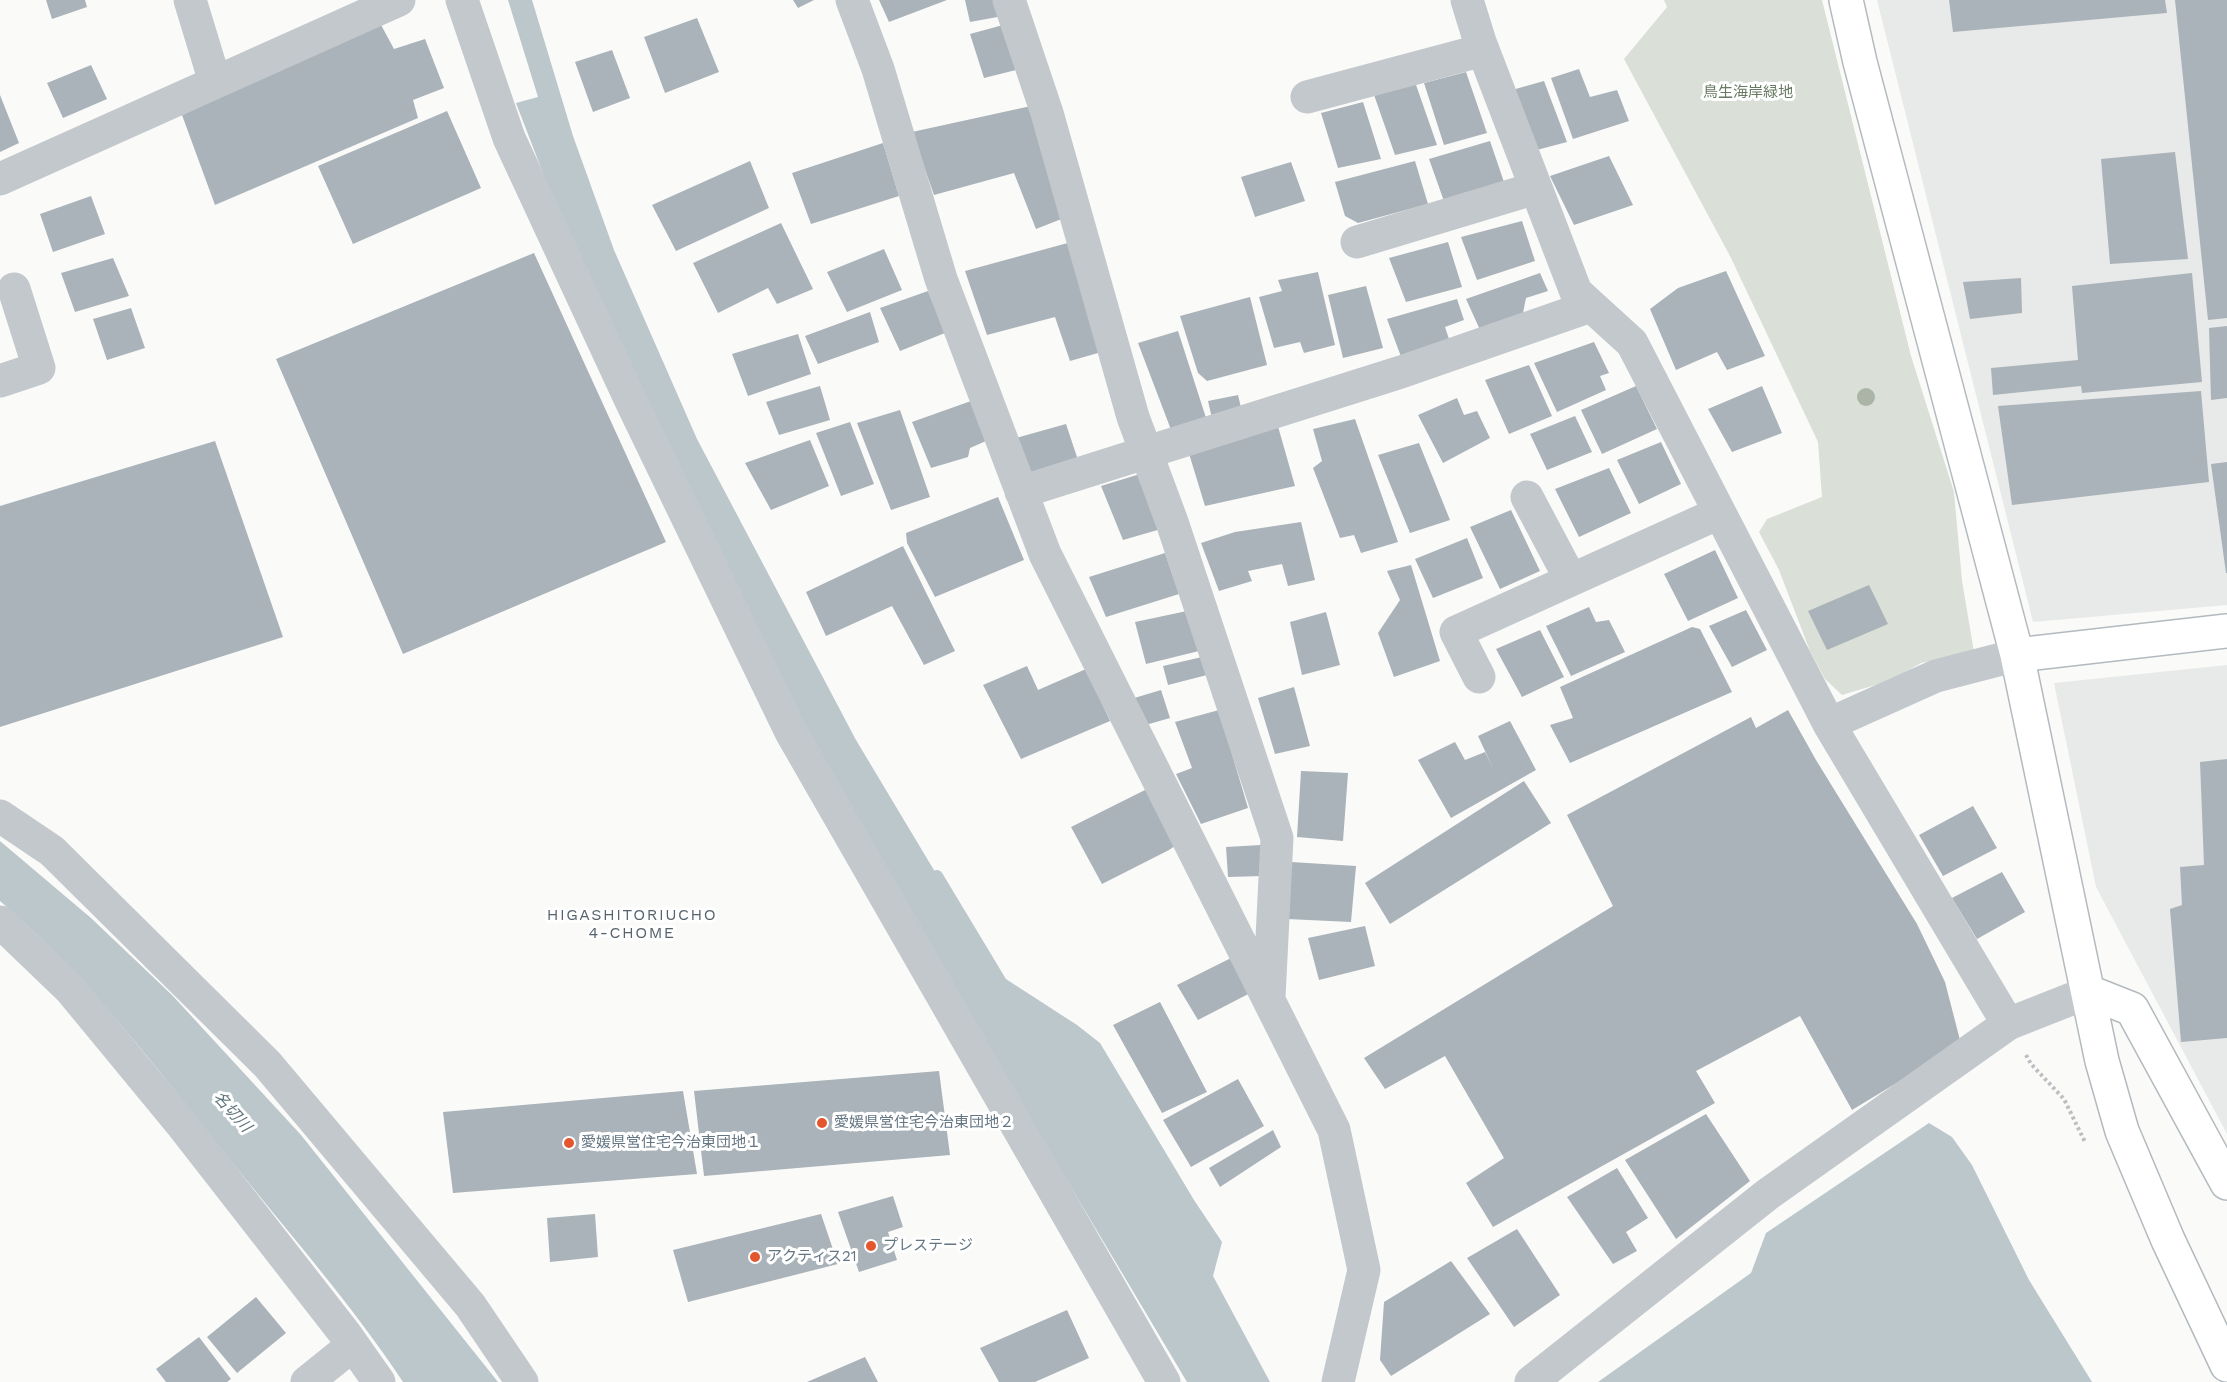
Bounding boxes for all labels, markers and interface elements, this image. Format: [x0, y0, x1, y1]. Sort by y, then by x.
park label: 鳥生海岸緑地 [1703, 84, 1793, 102]
district label: HIGASHITORIUCHO 4-CHOME [547, 905, 717, 943]
water label: 名切川 [209, 1088, 255, 1136]
place label: 愛媛県営住宅今治東団地２ [834, 1114, 1014, 1132]
marker: 愛媛県営住宅今治東団地２ [815, 1116, 829, 1130]
place label: 愛媛県営住宅今治東団地１ [581, 1134, 761, 1152]
marker: 愛媛県営住宅今治東団地１ [562, 1136, 576, 1150]
place label: プレステージ [883, 1237, 973, 1255]
marker: プレステージ [864, 1239, 878, 1253]
place label: アクティス21 [767, 1248, 857, 1266]
marker: アクティス21 [748, 1250, 762, 1264]

